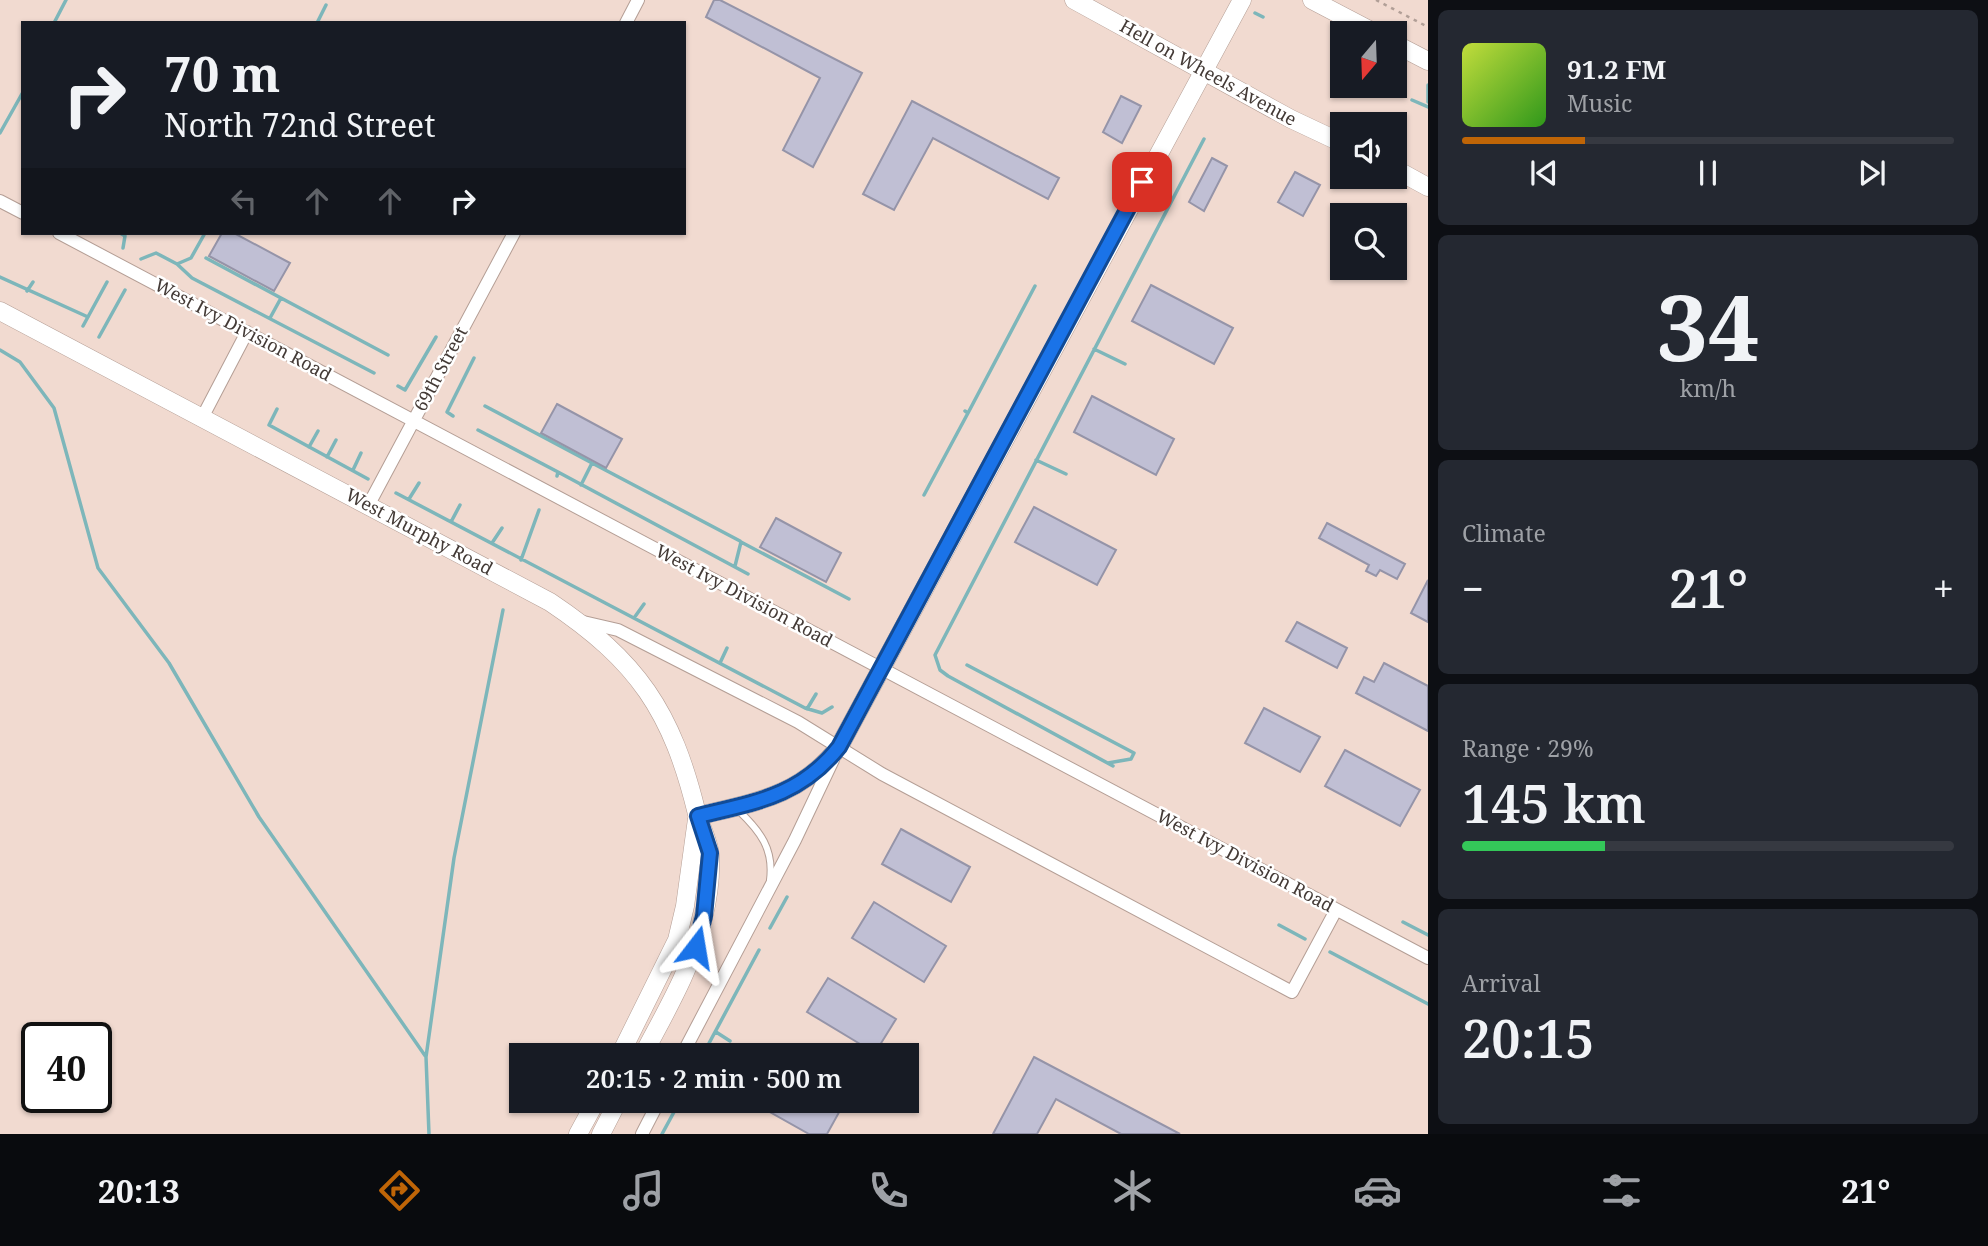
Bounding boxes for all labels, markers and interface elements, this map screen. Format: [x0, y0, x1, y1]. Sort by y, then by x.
street label: Hell on Wheels Avenue [1116, 13, 1301, 131]
north arrow [1330, 21, 1407, 98]
map controls [1330, 21, 1407, 280]
text: 70 m [164, 40, 280, 106]
icon: right [49, 49, 140, 140]
text: 91.2 FM [1567, 51, 1666, 87]
text: Music [1567, 87, 1632, 119]
text: North 72nd Street [164, 103, 436, 146]
button: sound [1330, 112, 1407, 189]
pin [1112, 152, 1172, 212]
icon: previous [1525, 154, 1563, 192]
icon: pause [1689, 154, 1727, 192]
icon: next [1853, 154, 1891, 192]
icon: arrive [1123, 163, 1161, 201]
icon: left [225, 182, 263, 220]
icon: ahead [298, 182, 336, 220]
icon: ahead [371, 182, 409, 220]
icon: right [444, 182, 482, 220]
button: search [1330, 203, 1407, 280]
text: 34 [1657, 264, 1759, 388]
street label: West Ivy Division Road [151, 272, 336, 386]
street label: 69th Street [408, 322, 472, 415]
text: km/h [1680, 372, 1736, 404]
street label: West Murphy Road [342, 482, 497, 580]
text: Climate [1462, 517, 1546, 549]
street label: West Ivy Division Road [652, 538, 837, 652]
text: 21° [1669, 552, 1748, 623]
text: − [1462, 562, 1484, 614]
text: + [1933, 562, 1954, 614]
text: Range · 29% [1462, 732, 1594, 764]
text: 145 km [1462, 767, 1646, 838]
street label: West Ivy Division Road [1153, 803, 1338, 917]
position arrow [659, 910, 733, 984]
text: Arrival [1462, 967, 1541, 999]
text: 20:15 [1462, 1002, 1595, 1073]
speed limit sign: 40 [21, 1022, 112, 1113]
text: 20:15 · 2 min · 500 m [586, 1060, 842, 1096]
icon: directions [375, 1166, 424, 1215]
icon: music [619, 1166, 668, 1215]
icon: phone [864, 1166, 913, 1215]
icon: climate [1108, 1166, 1157, 1215]
icon: car [1353, 1166, 1402, 1215]
icon: filters [1597, 1166, 1646, 1215]
text: 20:13 [98, 1169, 180, 1212]
text: 21° [1841, 1169, 1890, 1212]

